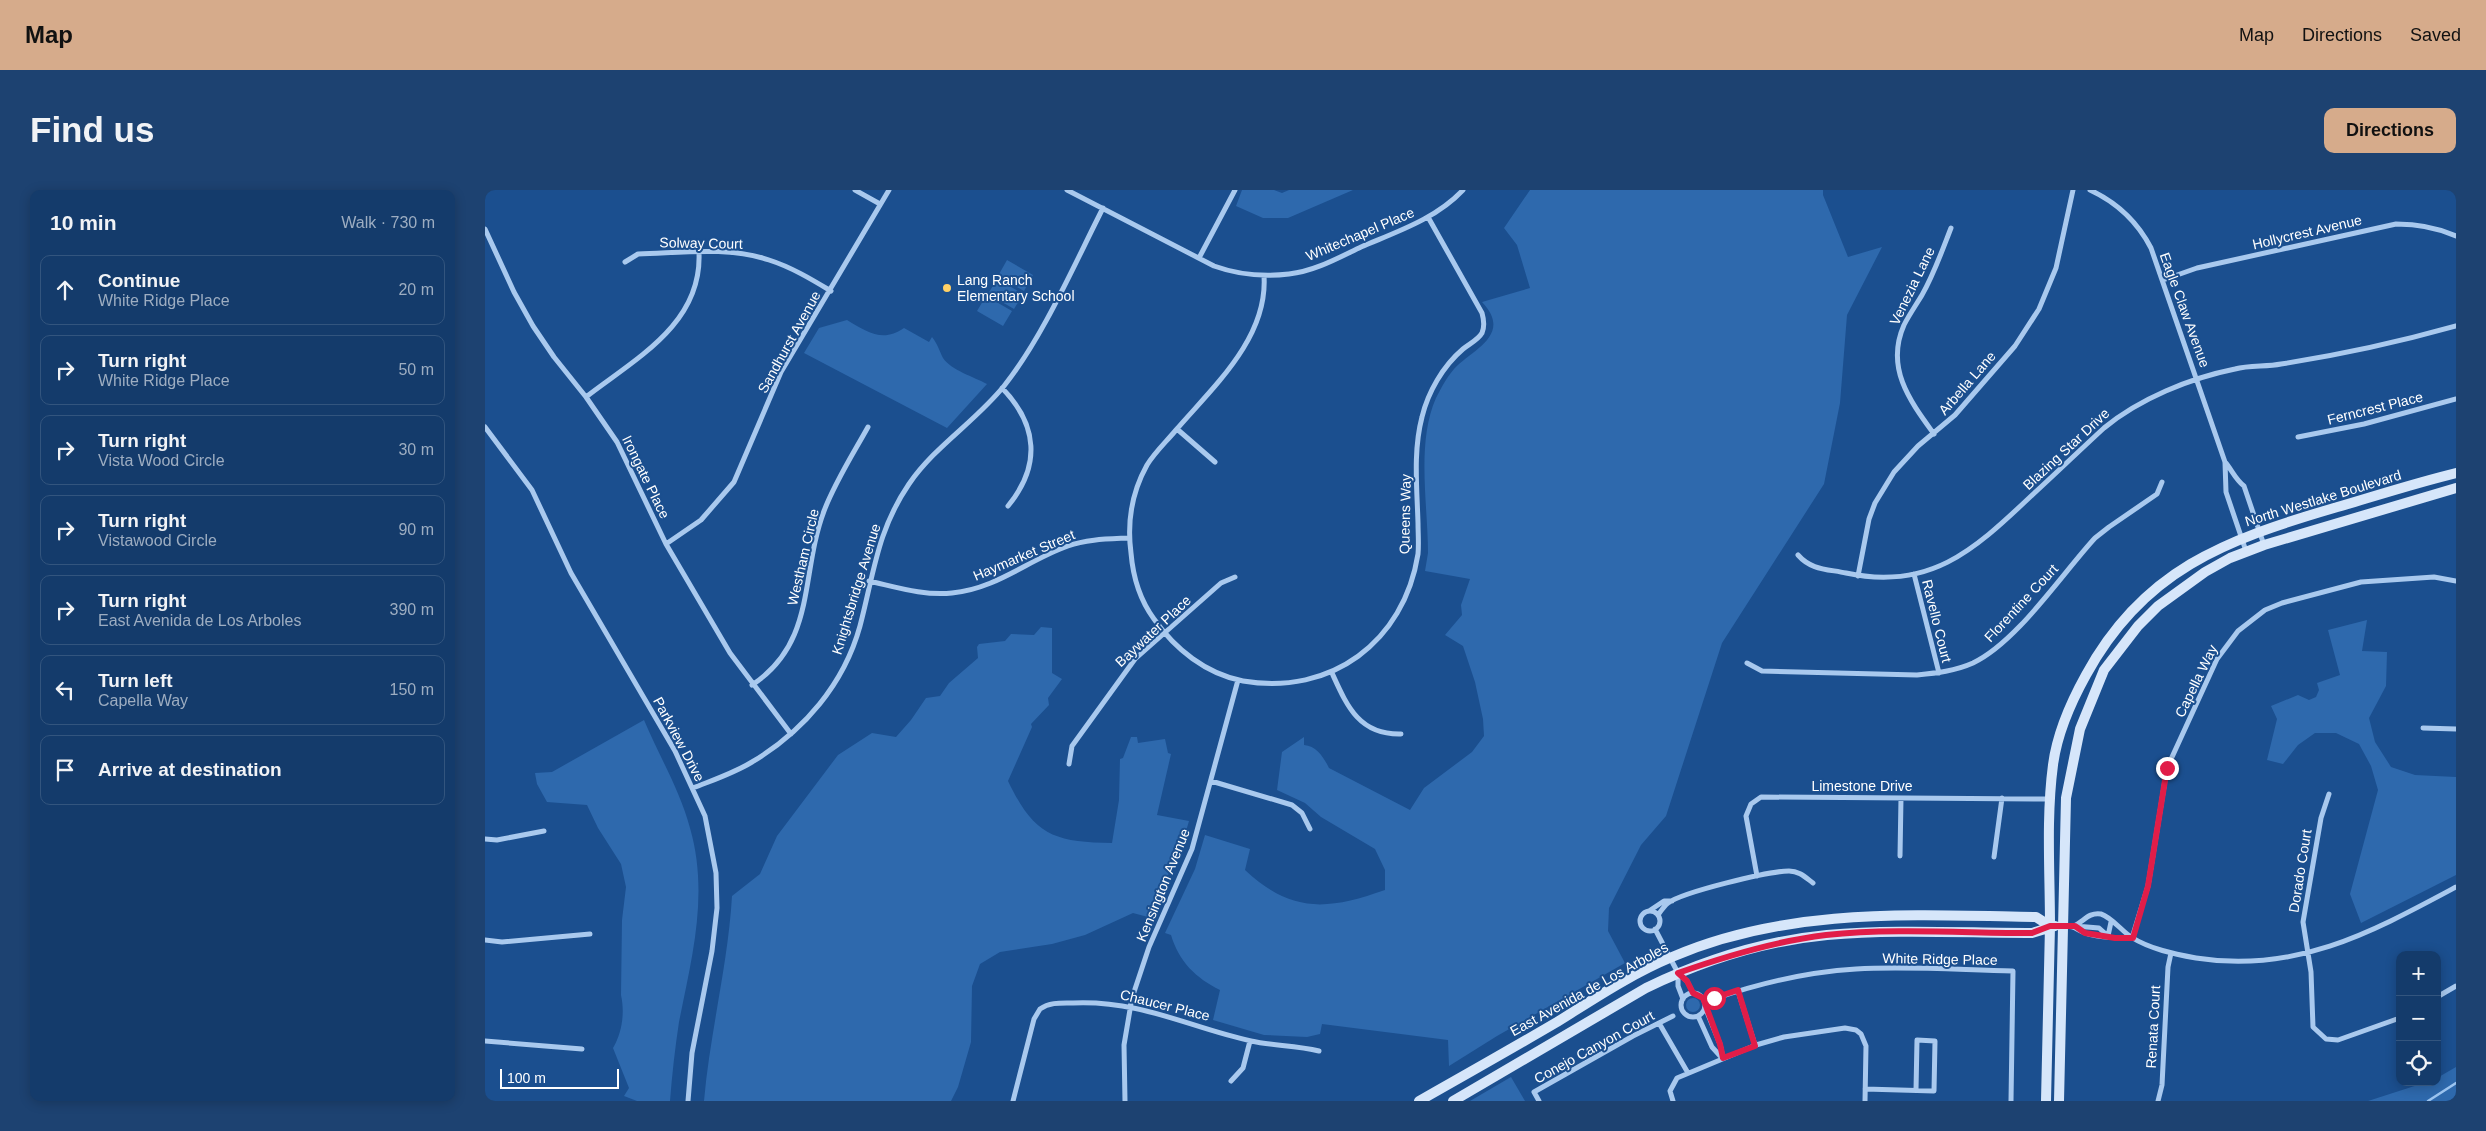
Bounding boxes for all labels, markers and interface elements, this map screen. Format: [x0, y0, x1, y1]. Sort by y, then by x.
text: Map [25, 21, 73, 48]
text: Map [2239, 25, 2274, 45]
text: Directions [2302, 25, 2382, 45]
text: Saved [2410, 25, 2461, 45]
button: Directions [2324, 108, 2456, 153]
text: Find us [30, 110, 154, 149]
street label: Whitechapel Place [1304, 204, 1417, 264]
text: 10 min [50, 211, 117, 234]
street label: Hollycrest Avenue [2251, 212, 2363, 252]
text: Walk · 730 m [341, 214, 435, 231]
street label: Solway Court [659, 234, 743, 252]
street label: Venezia Lane [1886, 244, 1938, 328]
street label: Eagle Claw Avenue [2157, 250, 2213, 370]
text: Continue [98, 270, 180, 291]
place label: Lang Ranch Elementary School [957, 272, 1075, 304]
icon: ahead [51, 276, 79, 304]
text: 20 m [398, 281, 434, 298]
marker: Lang Ranch Elementary School [941, 282, 953, 294]
street label: Sandhurst Avenue [754, 288, 824, 396]
text: White Ridge Place [98, 292, 230, 309]
street label: Arbella Lane [1935, 348, 1999, 418]
text: Turn right [98, 350, 186, 371]
icon: right [51, 356, 79, 384]
text: 50 m [398, 361, 434, 378]
text: White Ridge Place [98, 372, 230, 389]
street label: Ferncrest Place [2325, 388, 2425, 428]
street label: Blazing Star Drive [2020, 405, 2113, 493]
text: Turn right [98, 430, 186, 451]
street label: Irongate Place [619, 433, 673, 521]
icon: right [51, 436, 79, 464]
text: 30 m [398, 441, 434, 458]
text: Vista Wood Circle [98, 452, 225, 469]
street label: North Westlake Boulevard [2243, 467, 2403, 529]
street label: Queens Way [1396, 474, 1414, 554]
street label: Westham Circle [784, 507, 822, 607]
text: Turn right [98, 510, 186, 531]
icon: right [51, 516, 79, 544]
text: 90 m [398, 521, 434, 538]
street label: Knightsbridge Avenue [828, 521, 884, 656]
street label: Haymarket Street [971, 526, 1077, 584]
text: Vistawood Circle [98, 532, 217, 549]
street label: Florentine Court [1981, 561, 2061, 645]
street label: Ravello Court [1919, 578, 1955, 664]
text: Turn right [98, 590, 186, 611]
street label: Baywater Place [1112, 592, 1194, 670]
icon: right [51, 596, 79, 624]
text: 390 m [390, 601, 434, 618]
text: East Avenida de Los Arboles [98, 612, 301, 629]
street label: Capella Way [2172, 642, 2220, 720]
text: Turn left [98, 670, 173, 691]
icon: left [51, 676, 79, 704]
text: 150 m [390, 681, 434, 698]
text: Capella Way [98, 692, 188, 709]
street label: Parkview Drive [650, 694, 708, 784]
icon: arrive [51, 756, 79, 784]
route end [2156, 757, 2179, 780]
text: Arrive at destination [98, 759, 282, 780]
street label: Limestone Drive [1811, 778, 1913, 794]
street label: Kensington Avenue [1133, 826, 1193, 944]
street label: Dorado Court [2286, 828, 2314, 914]
street label: East Avenida de Los Arboles [1507, 939, 1671, 1039]
street label: White Ridge Place [1882, 950, 1998, 968]
map controls [2396, 951, 2441, 1086]
button: + [2396, 951, 2441, 996]
street label: Renata Court [2143, 985, 2163, 1069]
street label: Chaucer Place [1119, 986, 1212, 1024]
route start [1703, 987, 1726, 1010]
button: − [2396, 996, 2441, 1041]
street label: Conejo Canyon Court [1531, 1007, 1657, 1087]
button: locate [2396, 1041, 2441, 1086]
scale bar [500, 1066, 619, 1089]
text: 100 m [507, 1070, 546, 1086]

